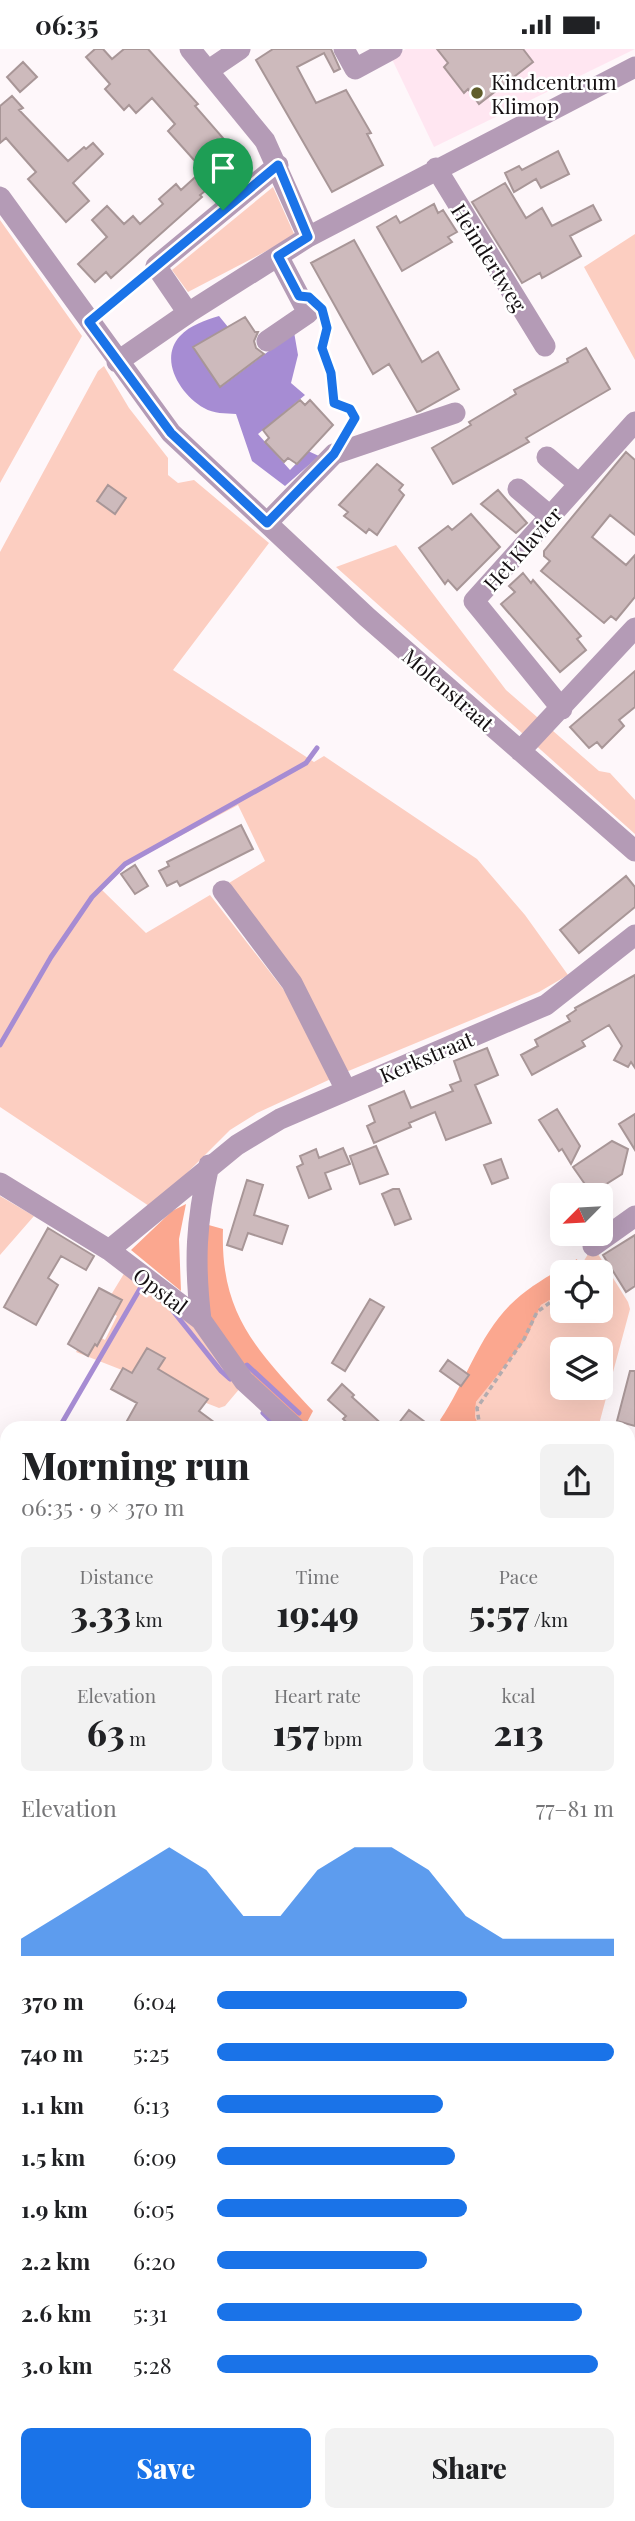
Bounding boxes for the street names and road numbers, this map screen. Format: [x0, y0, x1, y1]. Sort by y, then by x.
street label: Heindertweg [446, 198, 534, 316]
street label: Het Klavier [476, 499, 568, 596]
street label: Molenstraat [397, 641, 501, 737]
street label: Kerkstraat [375, 1023, 478, 1088]
street label: Opstal [128, 1260, 194, 1320]

